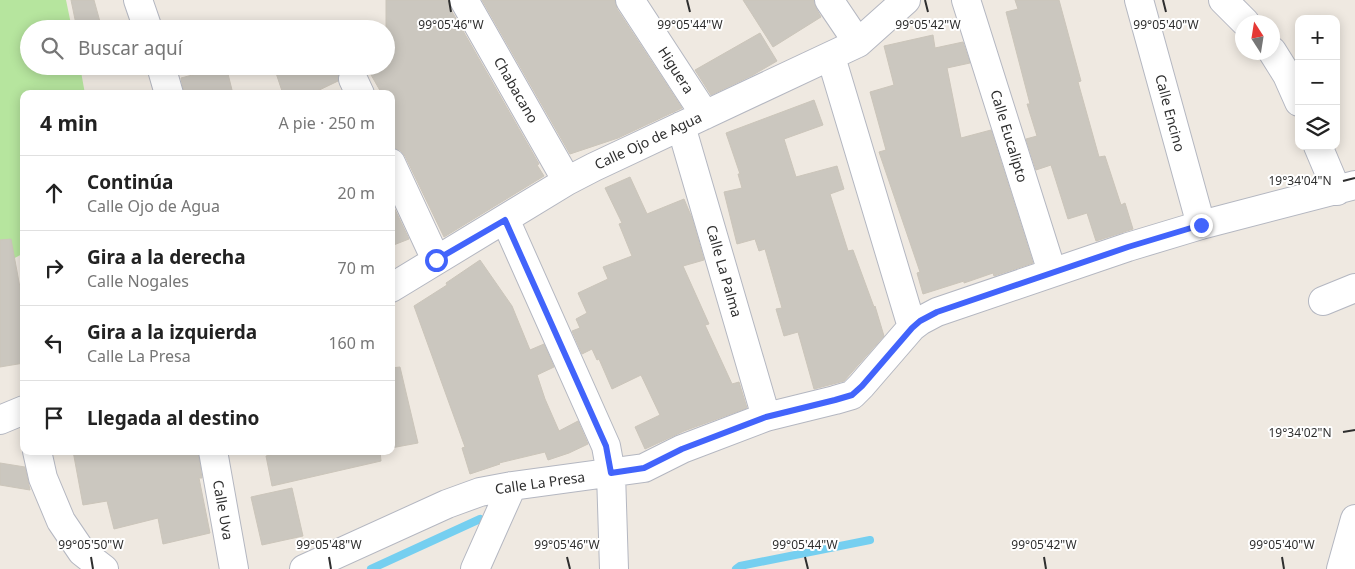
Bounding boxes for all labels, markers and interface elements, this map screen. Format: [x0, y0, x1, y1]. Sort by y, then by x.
north arrow [1235, 15, 1280, 60]
map controls [1295, 15, 1340, 150]
button: + [1295, 15, 1340, 60]
text: 99°05'46"W [418, 16, 484, 33]
text: 99°05'44"W [657, 16, 723, 33]
text: 99°05'42"W [895, 16, 961, 33]
text: 99°05'40"W [1133, 16, 1199, 33]
search box [20, 20, 395, 75]
icon: search [38, 34, 66, 62]
text: Buscar aquí [78, 35, 183, 61]
street label: Higuera [654, 43, 699, 97]
street label: Chabacano [490, 53, 543, 126]
button: − [1295, 60, 1340, 105]
street label: Calle Encino [1151, 72, 1190, 154]
street label: Calle Eucalipto [986, 87, 1033, 184]
button: layers [1295, 105, 1340, 150]
street label: Calle Ojo de Agua [591, 107, 705, 174]
text: 4 min [40, 109, 98, 137]
text: A pie · 250 m [278, 112, 375, 134]
text: Continúa [87, 169, 173, 195]
text: 19°34'04"N [1268, 172, 1332, 189]
icon: ahead [40, 179, 68, 207]
text: 20 m [338, 182, 375, 204]
text: Calle Ojo de Agua [87, 195, 220, 217]
route end [1190, 214, 1213, 237]
street label: Calle La Palma [702, 223, 747, 319]
text: Gira a la derecha [87, 244, 246, 270]
route start [425, 249, 448, 272]
icon: right [40, 254, 68, 282]
text: 70 m [338, 257, 375, 279]
text: Calle Nogales [87, 270, 189, 292]
text: Gira a la izquierda [87, 319, 257, 345]
icon: left [40, 329, 68, 357]
text: 160 m [328, 332, 375, 354]
text: Calle La Presa [87, 345, 191, 367]
icon: arrive [40, 404, 68, 432]
text: Llegada al destino [87, 405, 259, 431]
text: 19°34'02"N [1268, 424, 1332, 441]
street label: Calle La Presa [494, 467, 586, 498]
street label: Calle Uva [209, 478, 238, 541]
text: 99°05'50"W [58, 536, 124, 553]
text: 99°05'48"W [296, 536, 362, 553]
text: 99°05'46"W [534, 536, 600, 553]
text: 99°05'44"W [772, 536, 838, 553]
text: 99°05'42"W [1011, 536, 1077, 553]
text: 99°05'40"W [1249, 536, 1315, 553]

